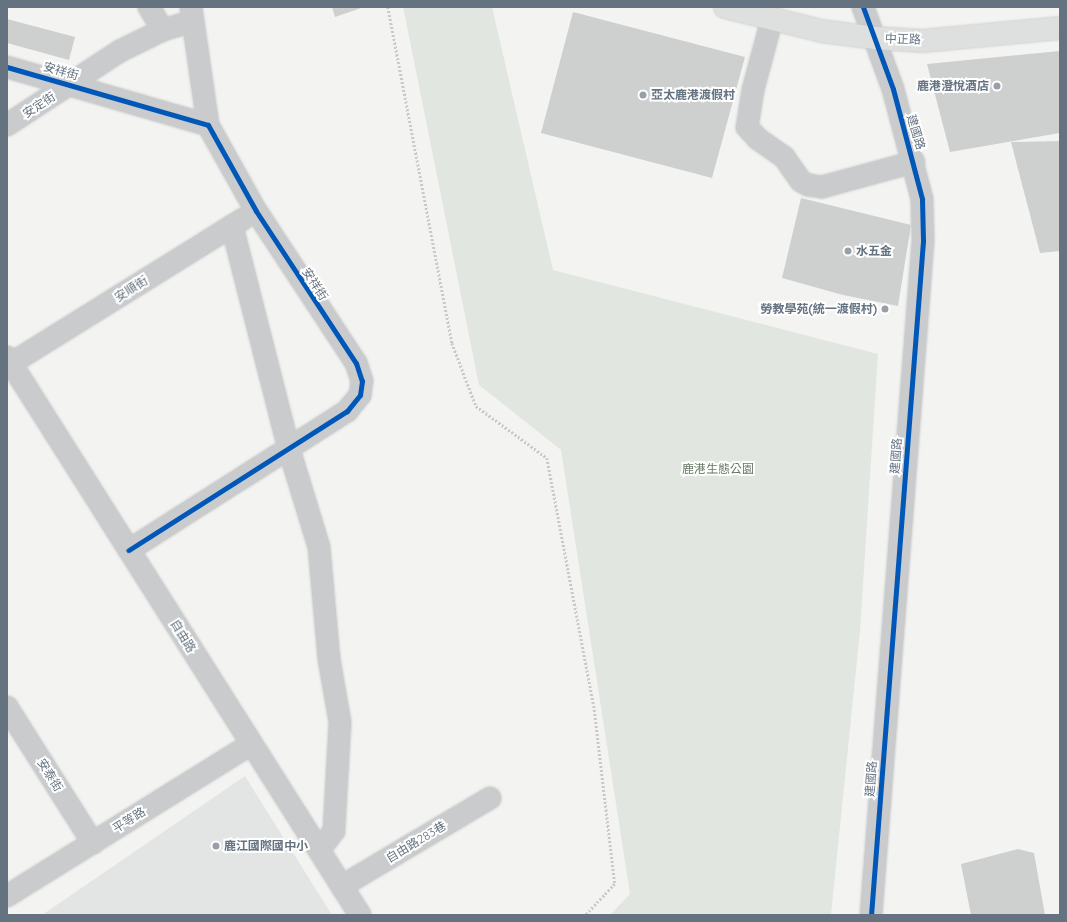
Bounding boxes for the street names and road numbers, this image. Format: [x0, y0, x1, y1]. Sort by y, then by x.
street label: 中正路 [885, 31, 921, 47]
street label: 安祥街 [42, 59, 80, 83]
street label: 安定街 [20, 89, 58, 121]
street label: 建國路 [904, 113, 928, 151]
street label: 安祥街 [299, 265, 331, 303]
street label: 安順街 [112, 273, 150, 305]
street label: 建國路 [888, 438, 904, 474]
street label: 自由路 [167, 617, 199, 655]
street label: 安泰街 [34, 756, 66, 794]
street label: 建國路 [863, 761, 879, 797]
street label: 平等路 [110, 804, 148, 836]
street label: 自由路283巷 [383, 818, 449, 866]

